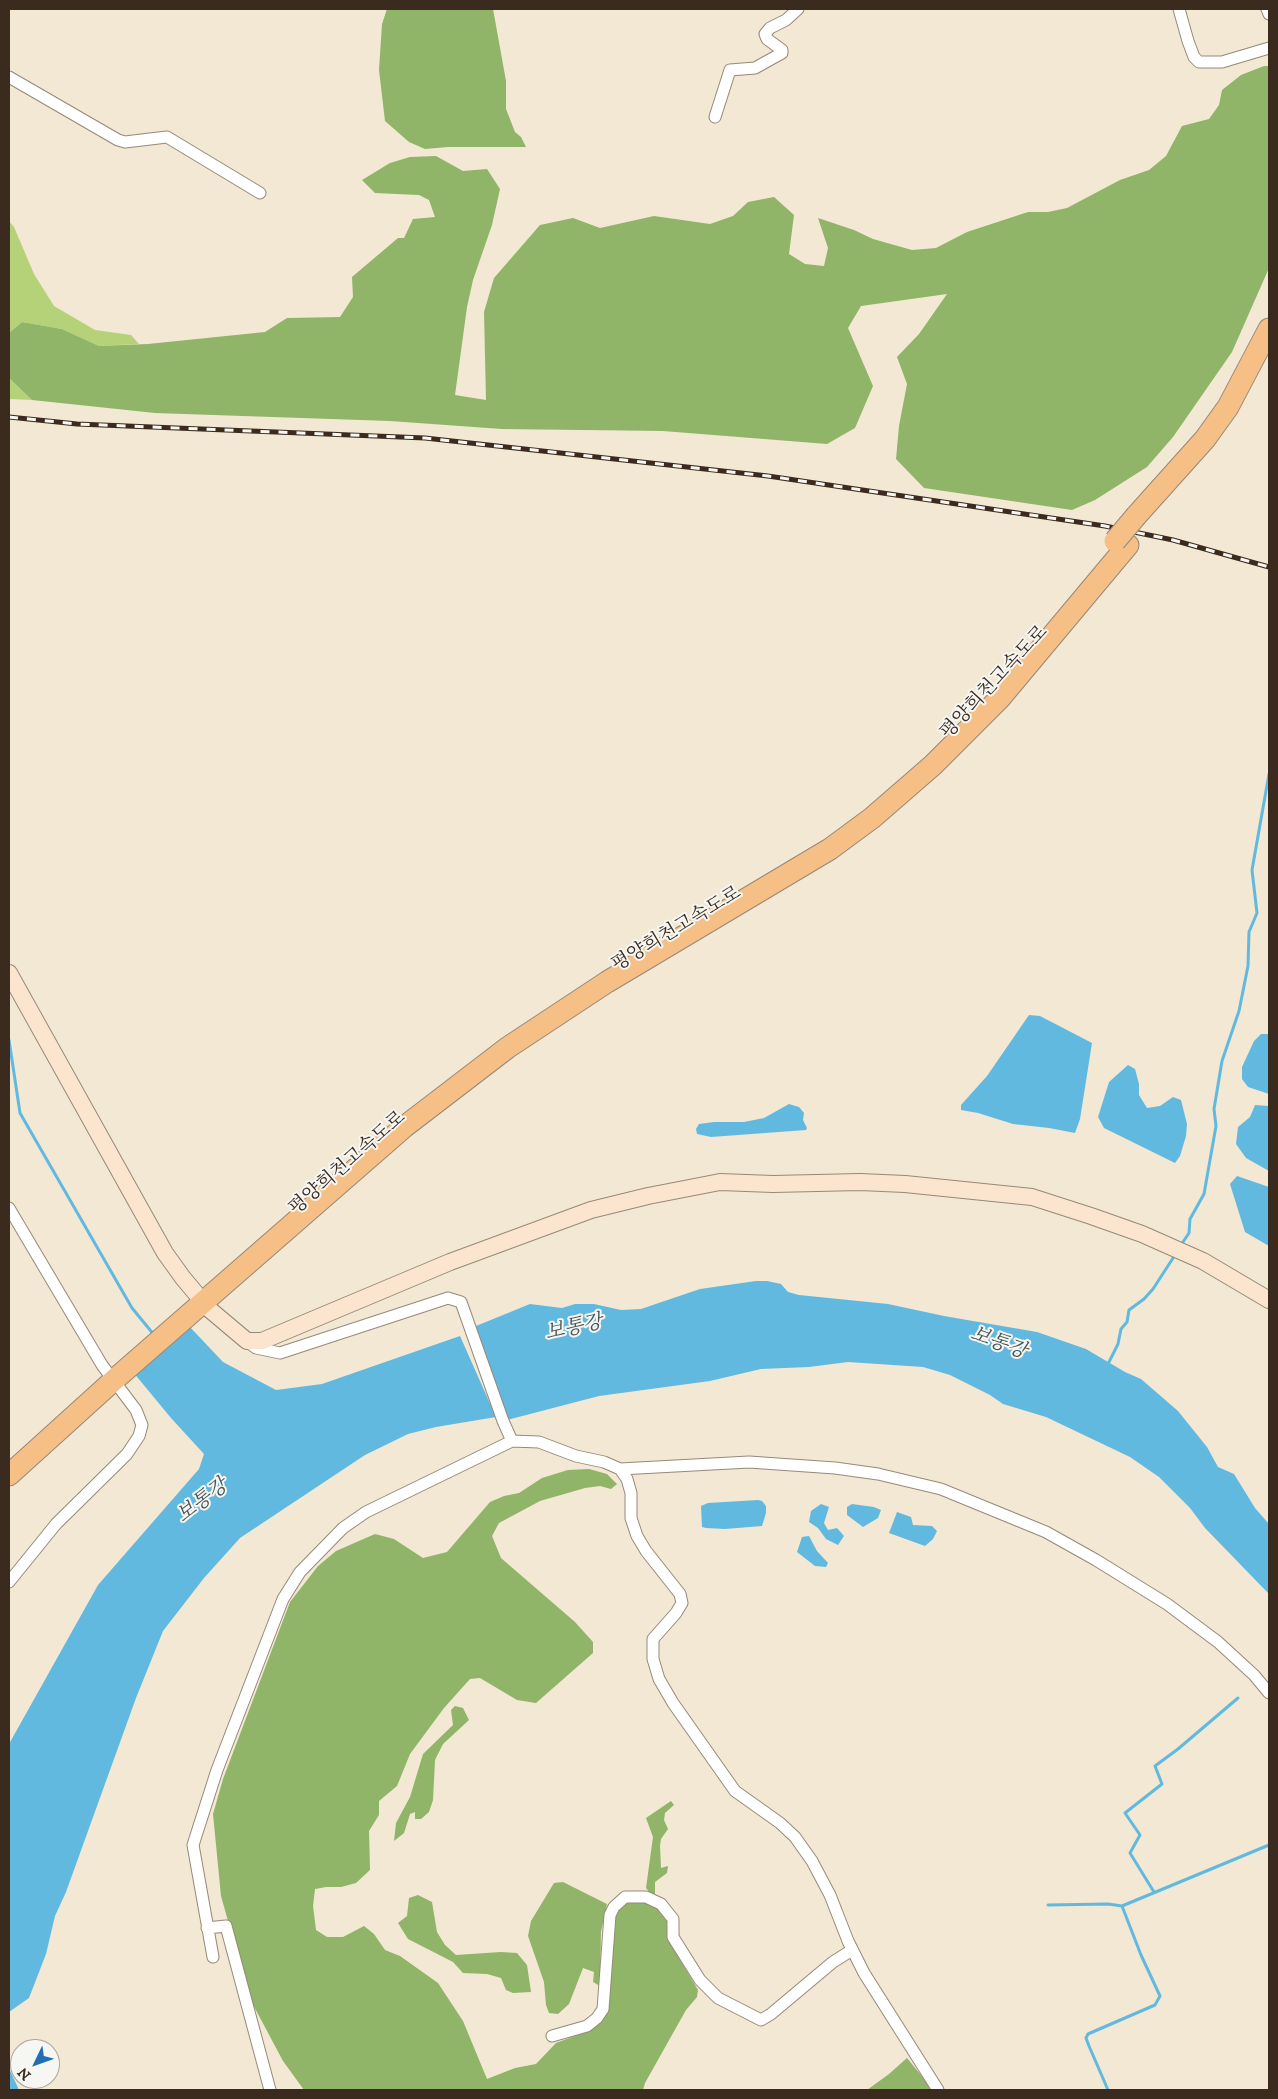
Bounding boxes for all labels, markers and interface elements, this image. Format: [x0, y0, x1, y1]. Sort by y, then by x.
street label: 평양희천고속도로 [937, 622, 1053, 744]
street label: 평양희천고속도로 [608, 882, 746, 978]
street label: 평양희천고속도로 [285, 1107, 411, 1221]
water label: 보통강 [543, 1311, 605, 1347]
water label: 보통강 [967, 1323, 1029, 1365]
water label: 보통강 [173, 1475, 233, 1529]
north arrow [10, 2039, 60, 2089]
text: N [14, 2063, 35, 2084]

